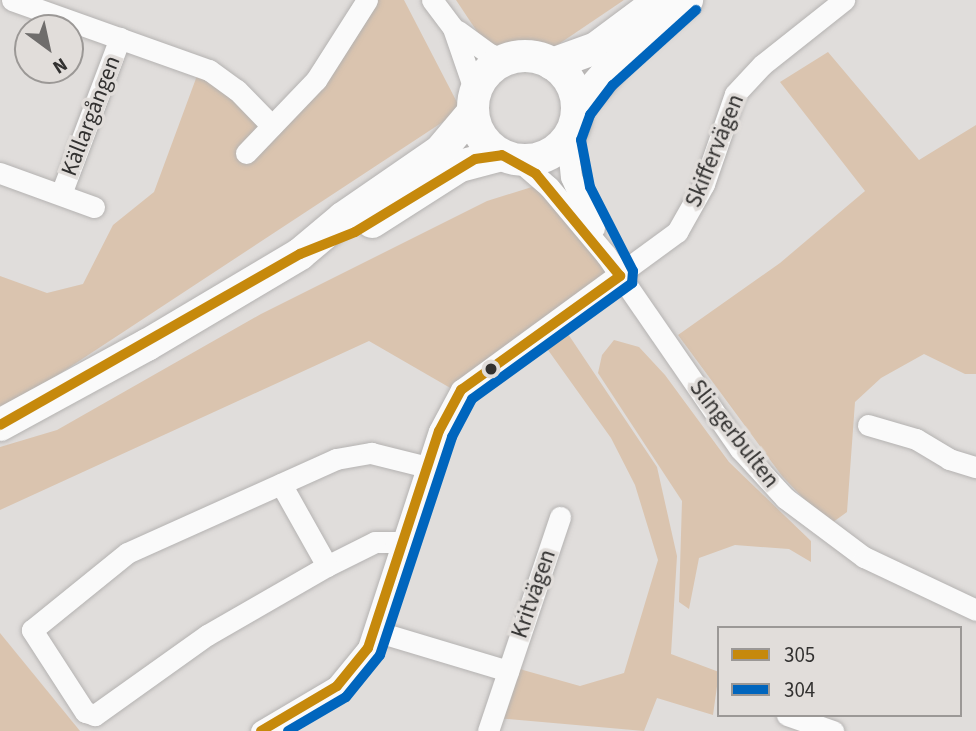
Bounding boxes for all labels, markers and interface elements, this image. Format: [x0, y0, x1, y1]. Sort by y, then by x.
north arrow [14, 14, 84, 84]
text: N [47, 51, 72, 80]
street label: Källargången [55, 52, 127, 180]
street label: Skiffervägen [680, 90, 750, 212]
unlabelled marker [484, 362, 498, 376]
street label: Slingerbulten [683, 374, 785, 494]
street label: Kritvägen [506, 546, 562, 642]
legend [717, 626, 962, 717]
text: 305 [784, 640, 815, 670]
text: 304 [784, 675, 815, 705]

